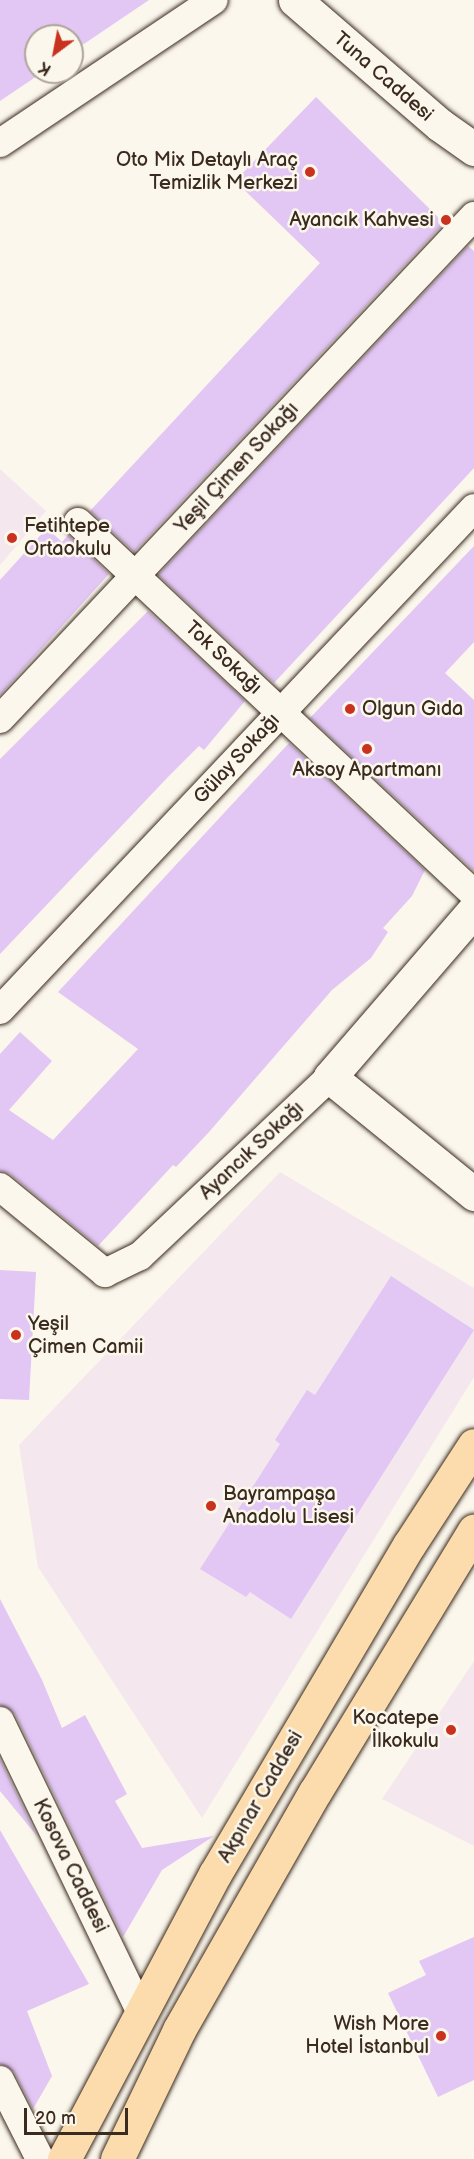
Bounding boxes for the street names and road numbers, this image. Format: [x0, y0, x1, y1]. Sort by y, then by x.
street label: Tuna Caddesi [328, 27, 438, 127]
street label: Yeşil Çimen Sokağı [170, 397, 304, 539]
street label: Tok Sokağı [179, 616, 267, 700]
street label: Gülay Sokağı [188, 708, 286, 810]
street label: Ayancık Sokağı [195, 1096, 309, 1206]
street label: Akpınar Caddesi [213, 1727, 309, 1867]
street label: Kosova Caddesi [27, 1795, 113, 1937]

